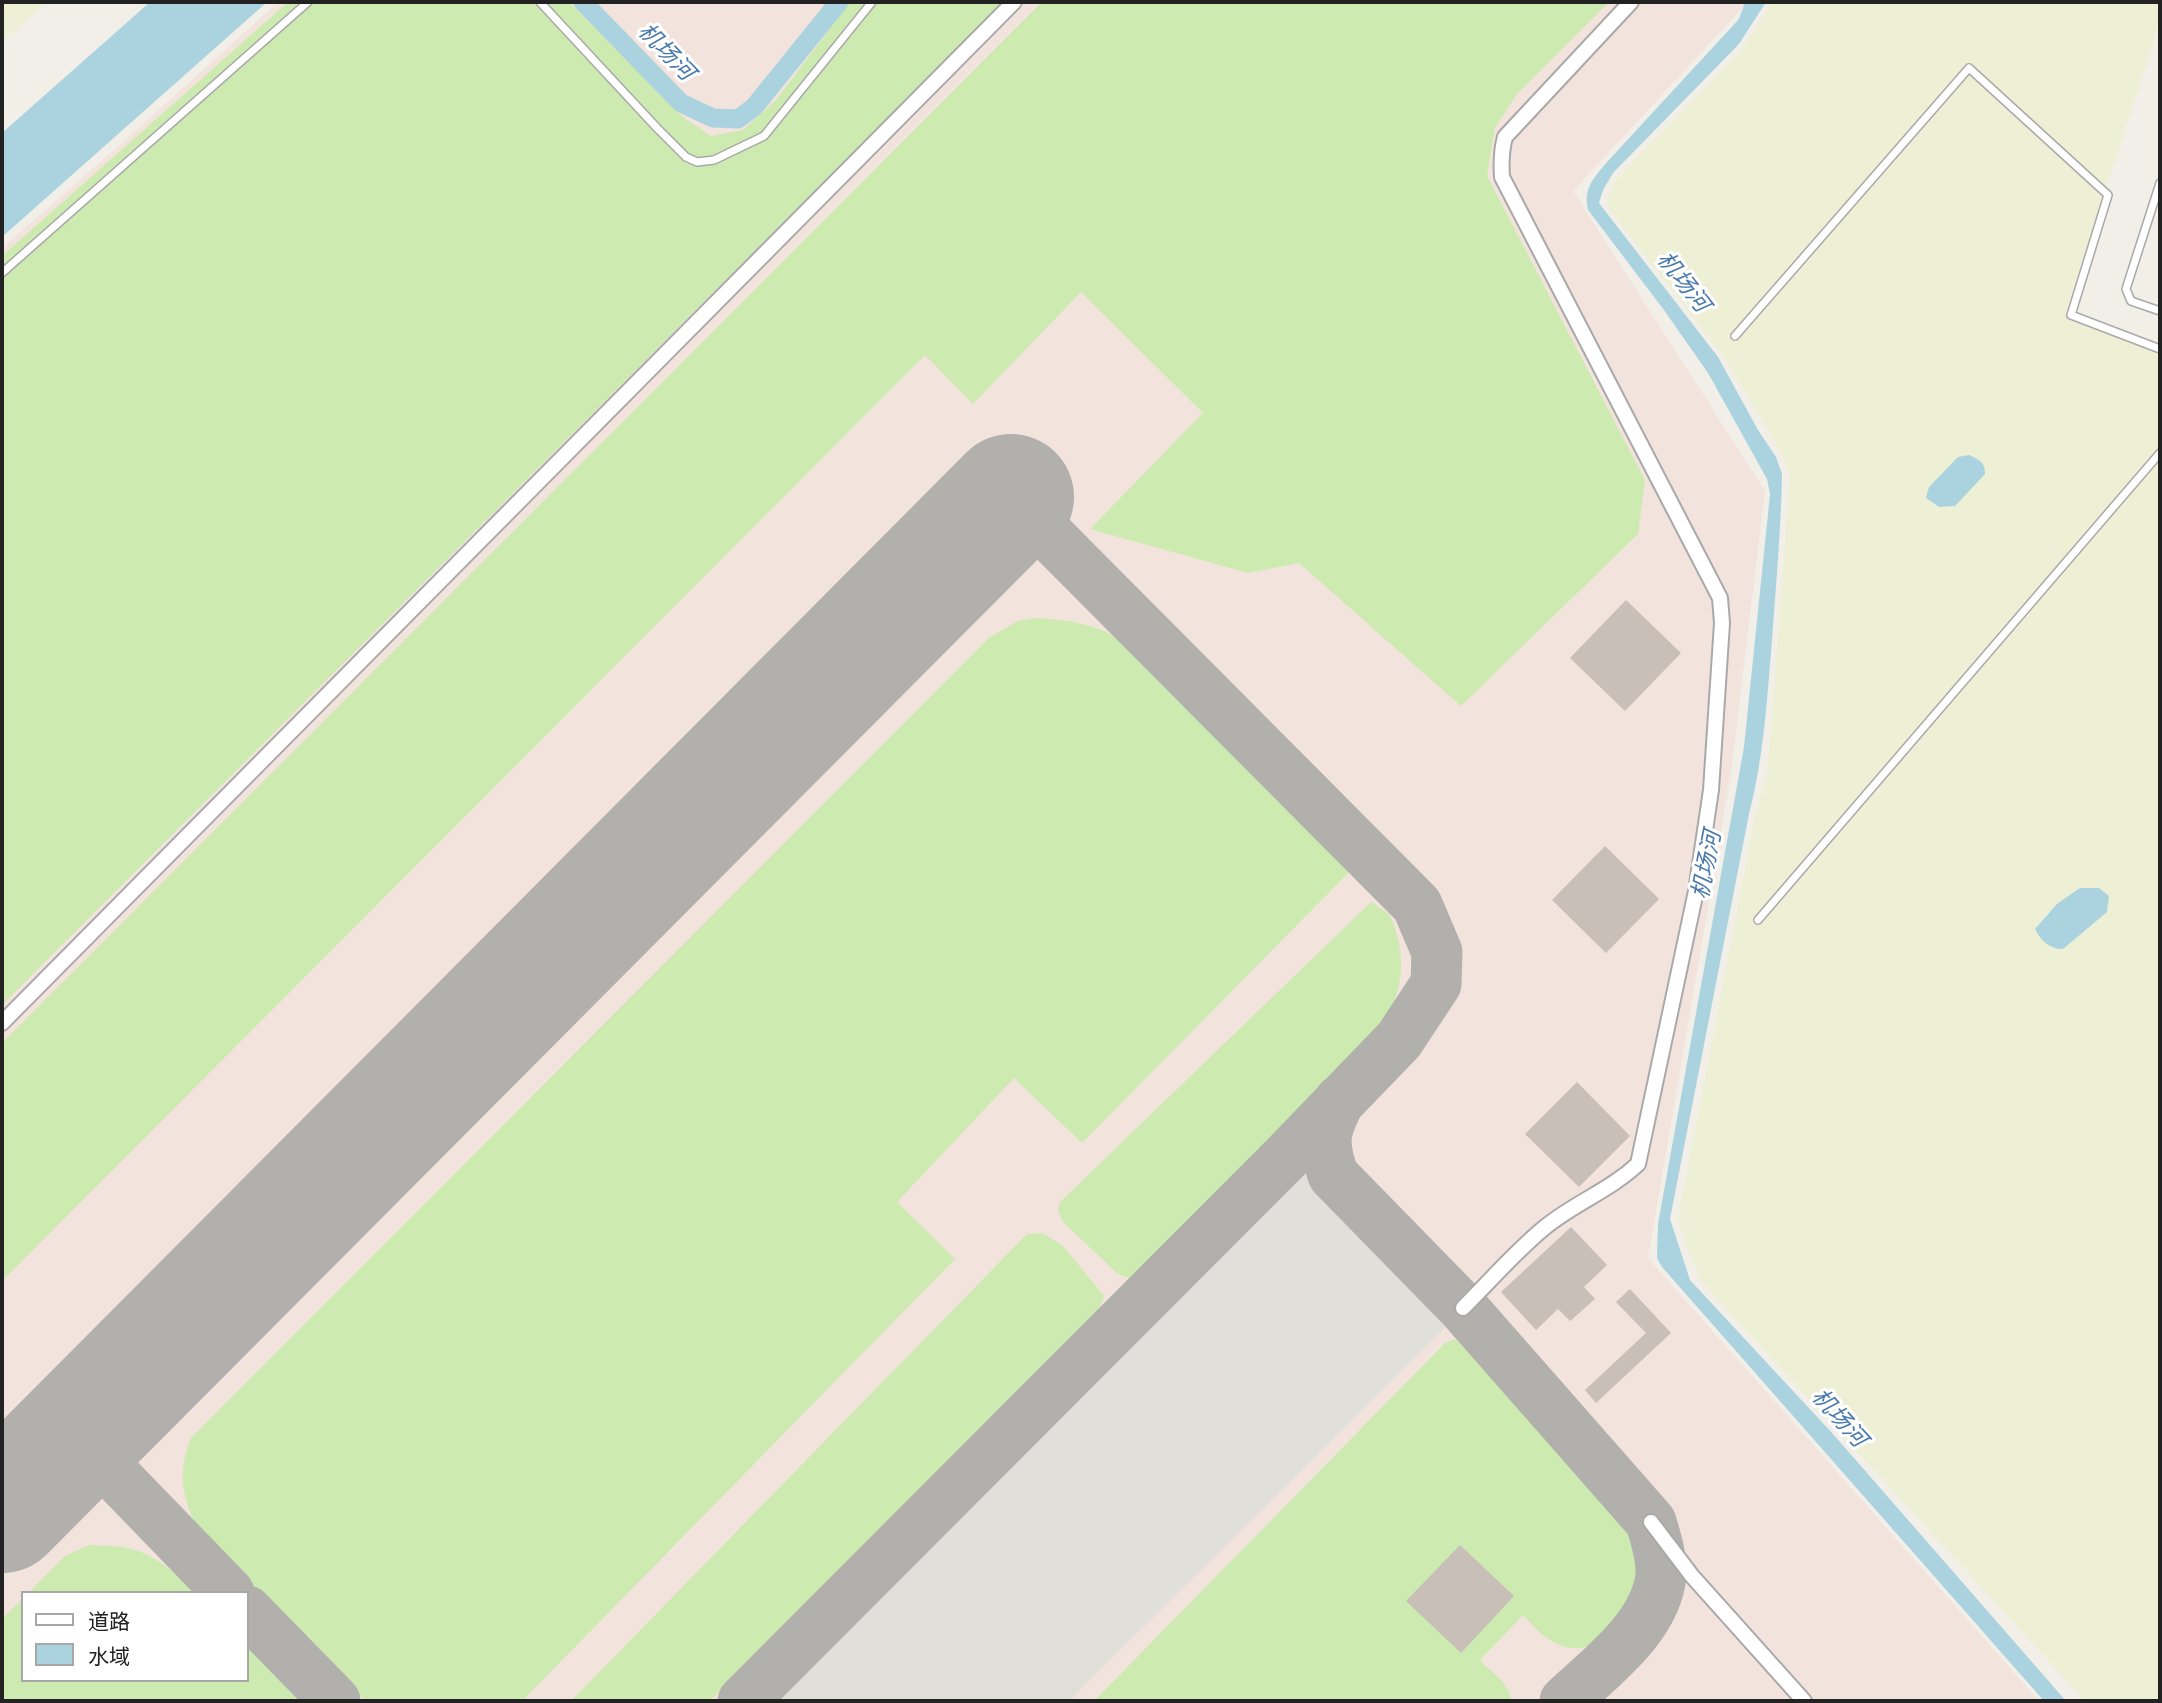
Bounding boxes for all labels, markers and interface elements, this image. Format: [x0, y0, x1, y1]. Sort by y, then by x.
water label: 机场河 [632, 18, 700, 86]
water label: 机场河 [1651, 246, 1715, 318]
water label: 机场河 [1687, 829, 1727, 901]
water label: 机场河 [1806, 1383, 1872, 1453]
legend [21, 1591, 248, 1682]
text: 道路 [88, 1609, 130, 1634]
text: 水域 [88, 1644, 130, 1669]

